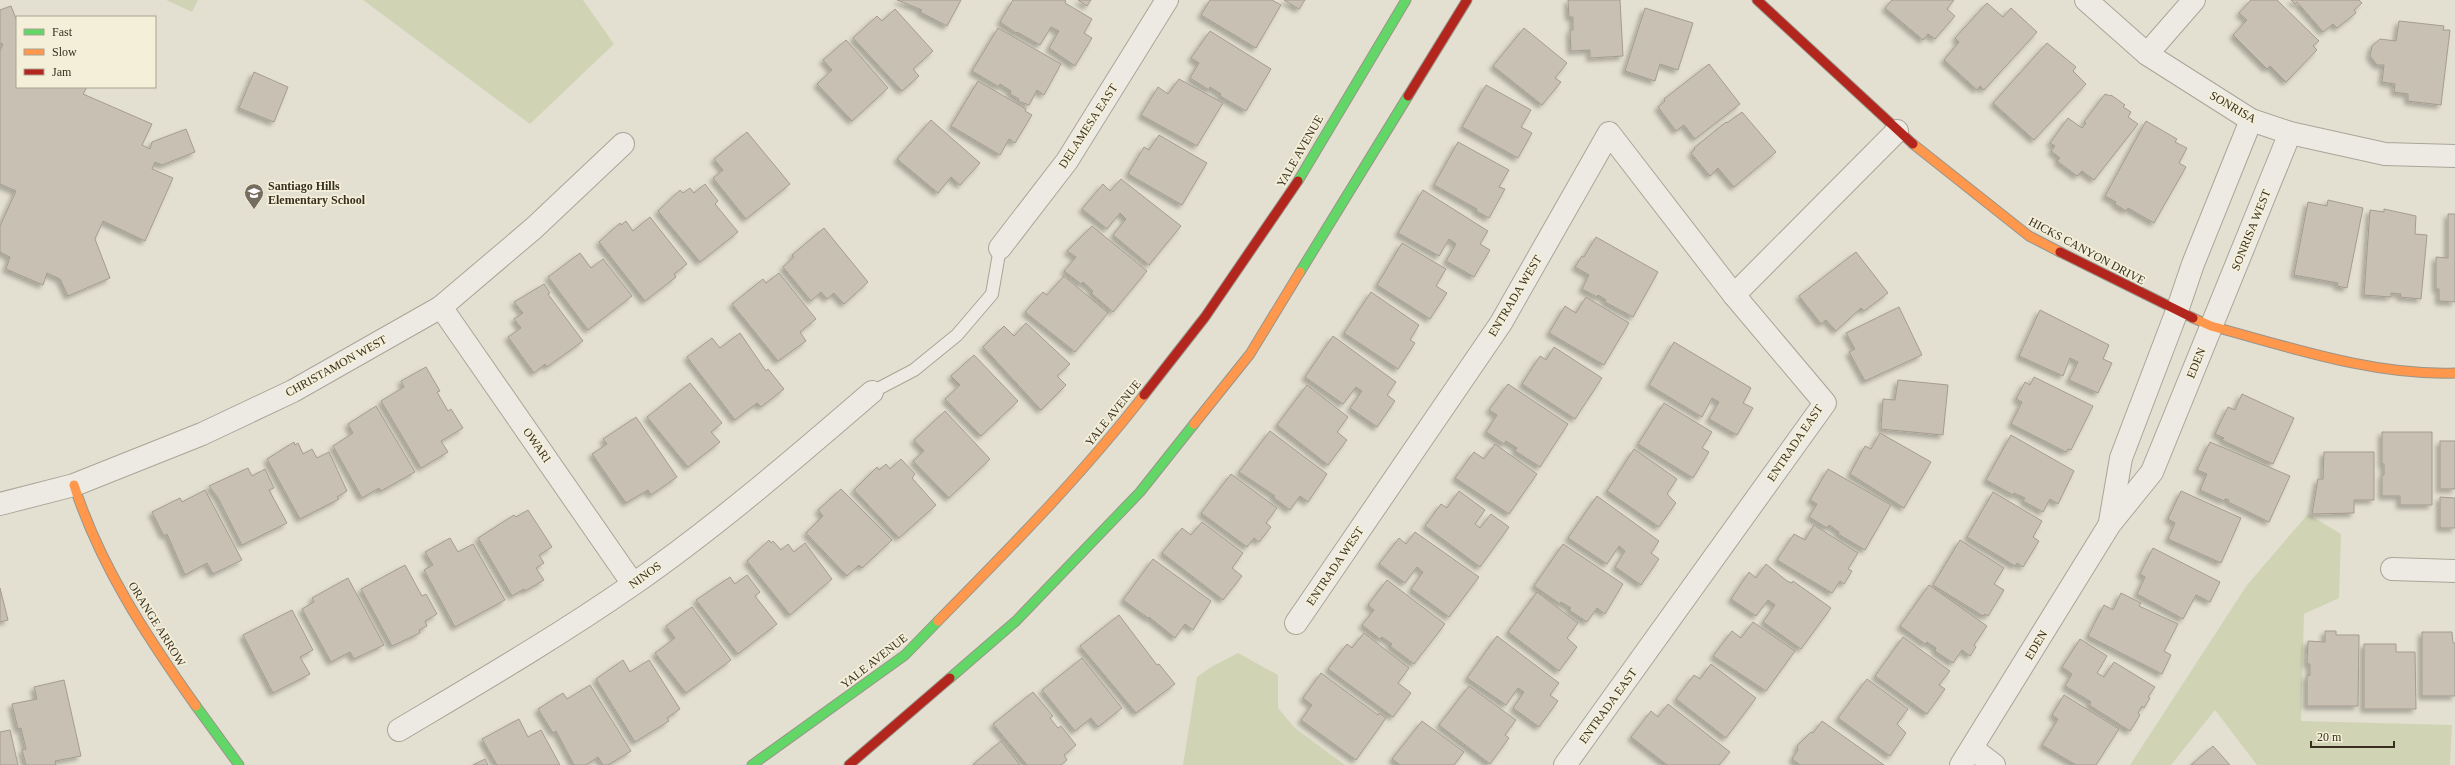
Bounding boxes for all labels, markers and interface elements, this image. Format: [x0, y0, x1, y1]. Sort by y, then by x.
legend [16, 16, 156, 88]
text: Fast [52, 25, 73, 39]
text: Slow [52, 45, 77, 59]
text: Jam [52, 65, 72, 79]
street label: DELAMESA EAST [1056, 81, 1121, 171]
street label: SONRISA [2207, 88, 2259, 126]
street label: YALE AVENUE [1274, 113, 1326, 189]
place label: Santiago Hills Elementary School [268, 179, 366, 207]
school or university icon: Santiago Hills Elementary School [243, 182, 265, 210]
street label: SONRISA WEST [2228, 187, 2274, 273]
street label: HICKS CANYON DRIVE [2026, 214, 2148, 288]
street label: ENTRADA WEST [1485, 252, 1545, 339]
street label: CHRISTAMON WEST [283, 332, 390, 400]
street label: EDEN [2184, 345, 2209, 380]
street label: YALE AVENUE [1082, 377, 1144, 449]
street label: ENTRADA EAST [1764, 401, 1826, 484]
street label: OWARI [520, 425, 554, 465]
street label: ENTRADA WEST [1303, 523, 1367, 608]
street label: NINOS [626, 559, 664, 591]
street label: ORANGE ARROW [125, 579, 189, 669]
street label: EDEN [2022, 627, 2050, 662]
street label: YALE AVENUE [838, 631, 910, 691]
street label: ENTRADA EAST [1576, 665, 1640, 746]
scale bar [2311, 723, 2394, 749]
text: 20 m [2317, 730, 2342, 744]

